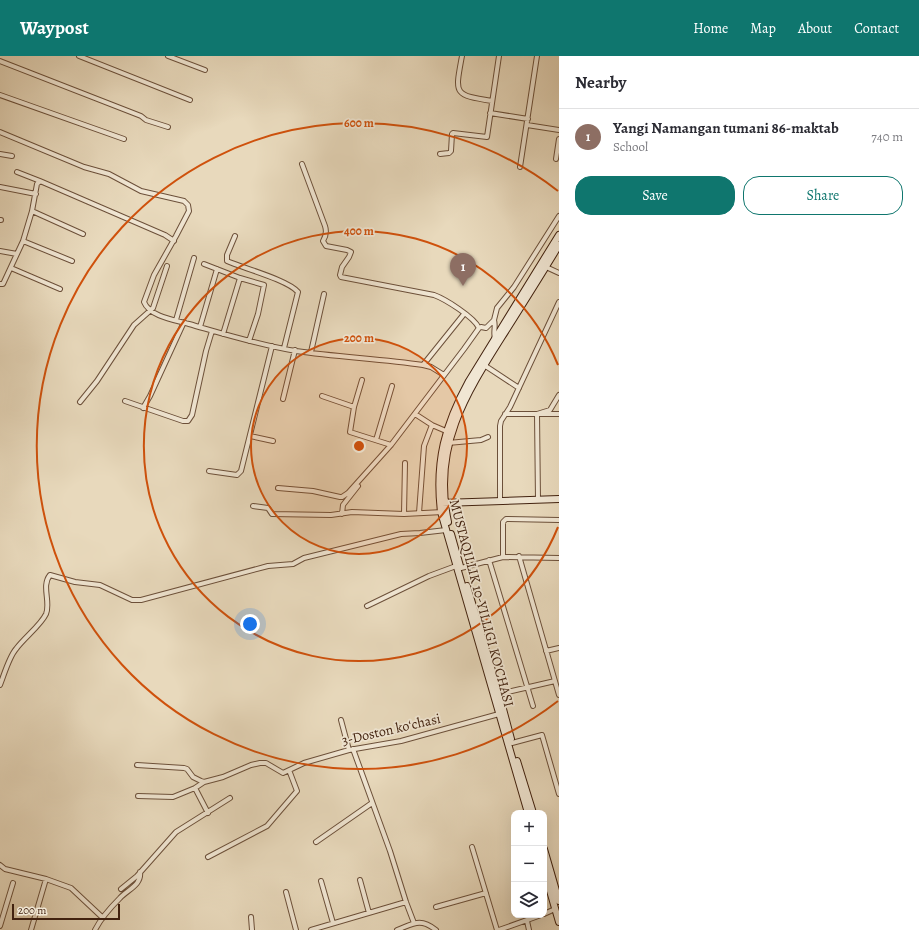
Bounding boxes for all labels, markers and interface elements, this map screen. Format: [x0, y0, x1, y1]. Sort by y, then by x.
text: Waypost [20, 15, 89, 41]
text: Home [693, 19, 728, 38]
text: Map [750, 19, 776, 38]
text: About [798, 19, 832, 38]
text: Contact [854, 19, 899, 38]
text: Nearby [575, 71, 626, 94]
text: 600 m [344, 115, 374, 131]
text: Yangi Namangan tumani 86-maktab [613, 118, 839, 138]
text: 1 [586, 128, 590, 145]
text: 740 m [871, 128, 903, 145]
text: School [613, 138, 648, 155]
button: Save [575, 176, 735, 215]
button: Share [743, 176, 903, 215]
text: 400 m [344, 223, 374, 239]
pin: 1 [450, 253, 476, 286]
text: 200 m [344, 330, 374, 346]
centre of rings [352, 439, 366, 453]
street label: MUSTAQILLIK 10-YILLIGI KO'CHASI [445, 497, 518, 709]
your location [240, 614, 260, 634]
street label: 3-Doston koʻchasi [340, 709, 442, 750]
map controls [511, 810, 547, 918]
button: + [511, 810, 547, 846]
button: − [511, 846, 547, 882]
button: layers [511, 882, 547, 918]
scale bar [12, 902, 120, 921]
text: 200 m [18, 903, 46, 918]

